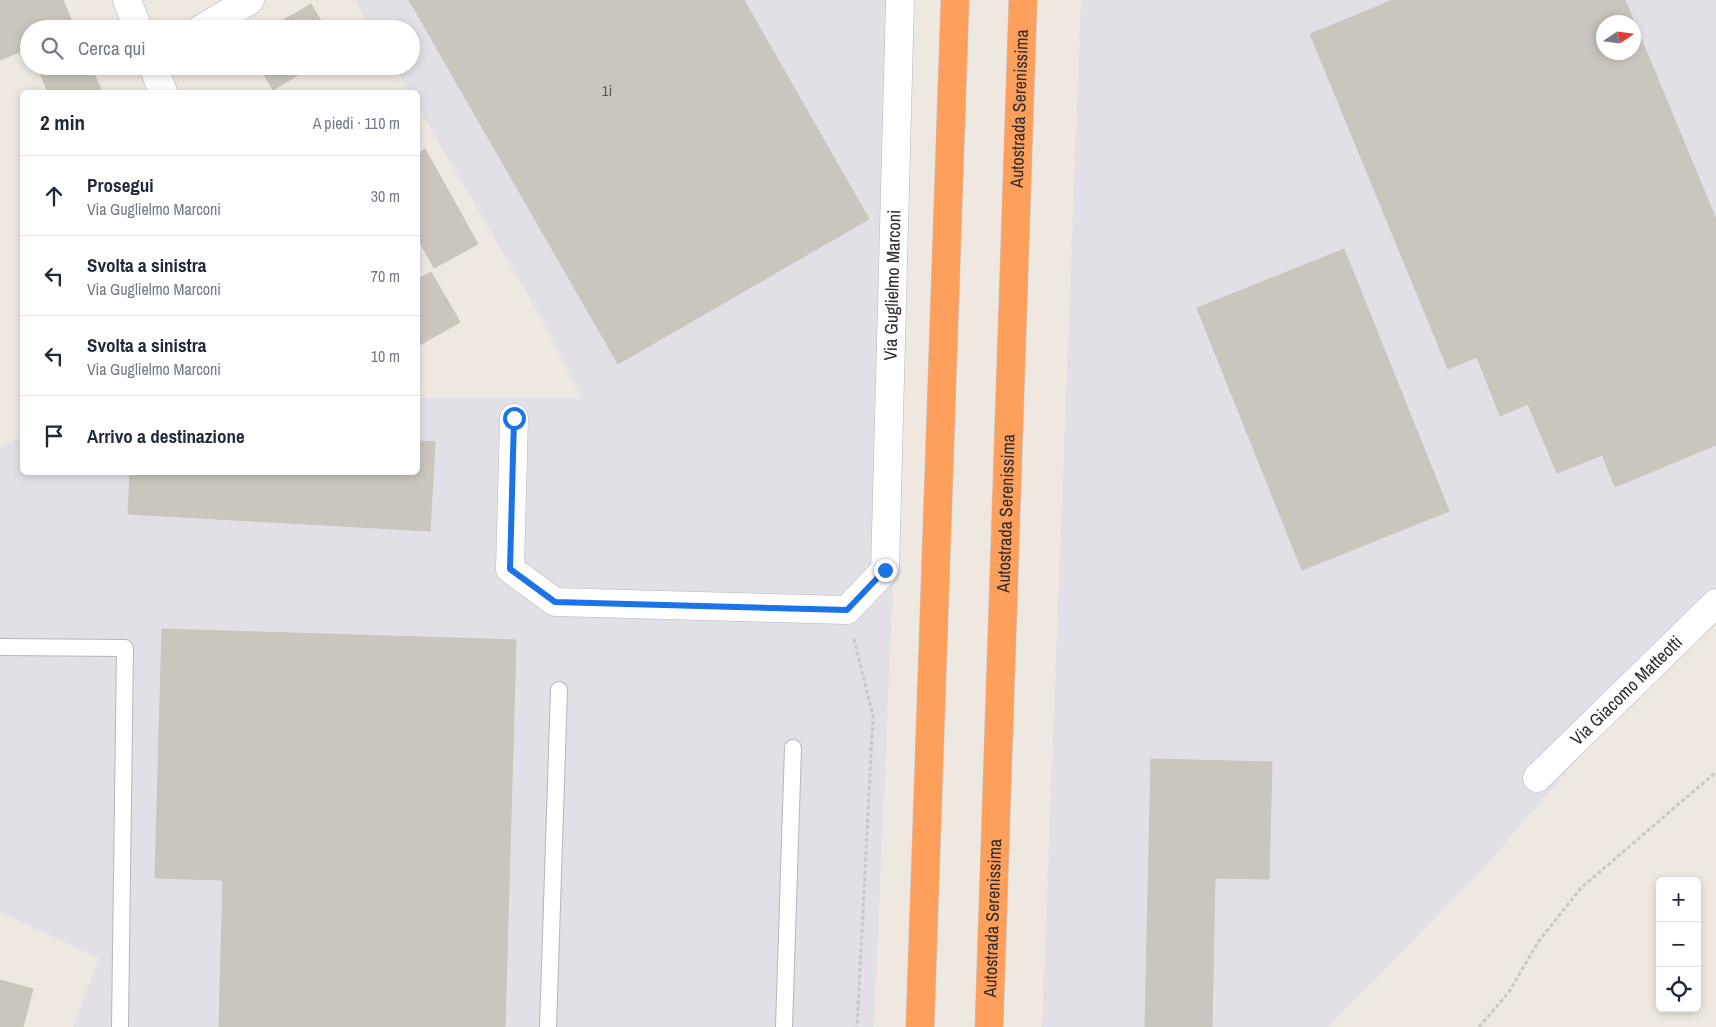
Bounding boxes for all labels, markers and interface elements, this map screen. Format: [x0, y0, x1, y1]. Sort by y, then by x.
north arrow [1596, 15, 1641, 60]
search box [20, 20, 420, 75]
street label: Autostrada Serenissima [1004, 29, 1034, 189]
icon: search [38, 34, 66, 62]
text: Cerca qui [78, 35, 146, 61]
house number: 1i [602, 80, 612, 101]
text: 2 min [40, 108, 85, 137]
text: A piedi · 110 m [313, 112, 400, 134]
text: Prosegui [87, 172, 154, 198]
icon: ahead [40, 182, 68, 210]
text: 30 m [371, 185, 400, 207]
text: Via Guglielmo Marconi [87, 198, 221, 220]
street label: Via Guglielmo Marconi [878, 209, 906, 361]
text: Svolta a sinistra [87, 252, 207, 278]
icon: left [40, 262, 68, 290]
text: 70 m [371, 265, 400, 287]
text: Via Guglielmo Marconi [87, 278, 221, 300]
text: Svolta a sinistra [87, 332, 207, 358]
icon: left [40, 342, 68, 370]
text: 10 m [371, 345, 400, 367]
text: Via Guglielmo Marconi [87, 358, 221, 380]
route start [503, 407, 526, 430]
icon: arrive [40, 422, 68, 450]
text: Arrivo a destinazione [87, 423, 245, 449]
street label: Autostrada Serenissima [990, 434, 1021, 594]
route end [874, 559, 897, 582]
street label: Via Giacomo Matteotti [1565, 630, 1688, 751]
street label: Autostrada Serenissima [977, 838, 1007, 999]
map controls [1656, 877, 1701, 1012]
button: + [1656, 877, 1701, 922]
button: − [1656, 922, 1701, 967]
button: locate [1656, 967, 1701, 1012]

